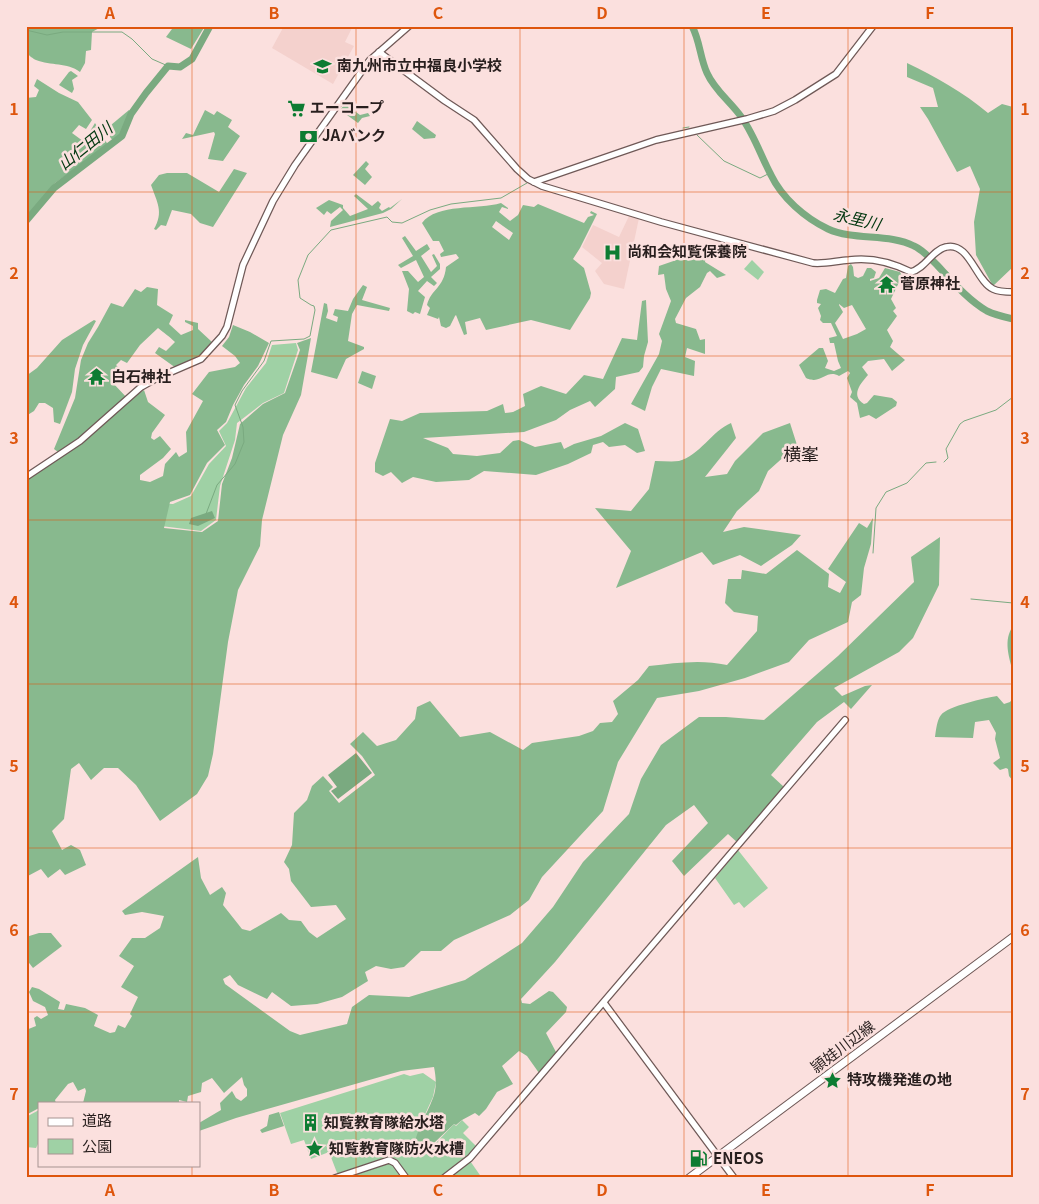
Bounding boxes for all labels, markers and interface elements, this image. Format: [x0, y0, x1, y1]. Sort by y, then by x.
text: A [104, 0, 116, 24]
text: B [269, 0, 280, 24]
text: C [433, 0, 444, 24]
text: D [596, 0, 608, 24]
text: E [761, 0, 771, 24]
text: F [925, 0, 935, 24]
place label: 南九州市立中福良小学校 [337, 54, 502, 75]
school or university icon: 南九州市立中福良小学校 [313, 56, 333, 76]
text: 1 [9, 96, 19, 120]
place label: エーコープ [310, 96, 384, 117]
text: 1 [1020, 96, 1030, 120]
supermarket icon: エーコープ [286, 98, 306, 118]
water label: 山仁田川 [52, 115, 118, 175]
place label: JAバンク [322, 124, 386, 145]
bank icon: JAバンク [298, 126, 318, 146]
water label: 永里川 [831, 201, 885, 236]
place label: 尚和会知覧保養院 [627, 240, 747, 261]
hospital icon: 尚和会知覧保養院 [603, 242, 623, 262]
text: 2 [9, 260, 19, 284]
text: 2 [1020, 260, 1030, 284]
place label: 菅原神社 [900, 272, 960, 293]
temple icon: 菅原神社 [876, 274, 896, 294]
place label: 白石神社 [111, 365, 171, 386]
temple icon: 白石神社 [87, 367, 107, 387]
text: 3 [9, 425, 19, 449]
text: 3 [1020, 425, 1030, 449]
district label: 横峯 [783, 440, 819, 466]
text: 4 [9, 589, 19, 613]
text: 4 [1020, 589, 1030, 613]
text: 5 [9, 753, 19, 777]
text: 5 [1020, 753, 1030, 777]
text: 6 [9, 917, 19, 941]
text: 6 [1020, 917, 1030, 941]
street label: 頴娃川辺線 [806, 1015, 878, 1077]
place label: 特攻機発進の地 [847, 1068, 952, 1089]
place icon: 特攻機発進の地 [823, 1070, 843, 1090]
text: 7 [9, 1081, 19, 1105]
text: 7 [1020, 1081, 1030, 1105]
legend [38, 1102, 200, 1166]
text: 道路 [82, 1109, 112, 1130]
place label: 知覧教育隊給水塔 [324, 1111, 444, 1132]
building icon: 知覧教育隊給水塔 [300, 1113, 320, 1133]
text: 公園 [82, 1135, 112, 1156]
place label: 知覧教育隊防火水槽 [329, 1137, 464, 1158]
place icon: 知覧教育隊防火水槽 [305, 1139, 325, 1159]
place label: ENEOS [713, 1147, 764, 1168]
fuel station icon: ENEOS [689, 1149, 709, 1169]
text: A [104, 1177, 116, 1201]
text: B [269, 1177, 280, 1201]
text: C [433, 1177, 444, 1201]
text: D [596, 1177, 608, 1201]
text: E [761, 1177, 771, 1201]
text: F [925, 1177, 935, 1201]

